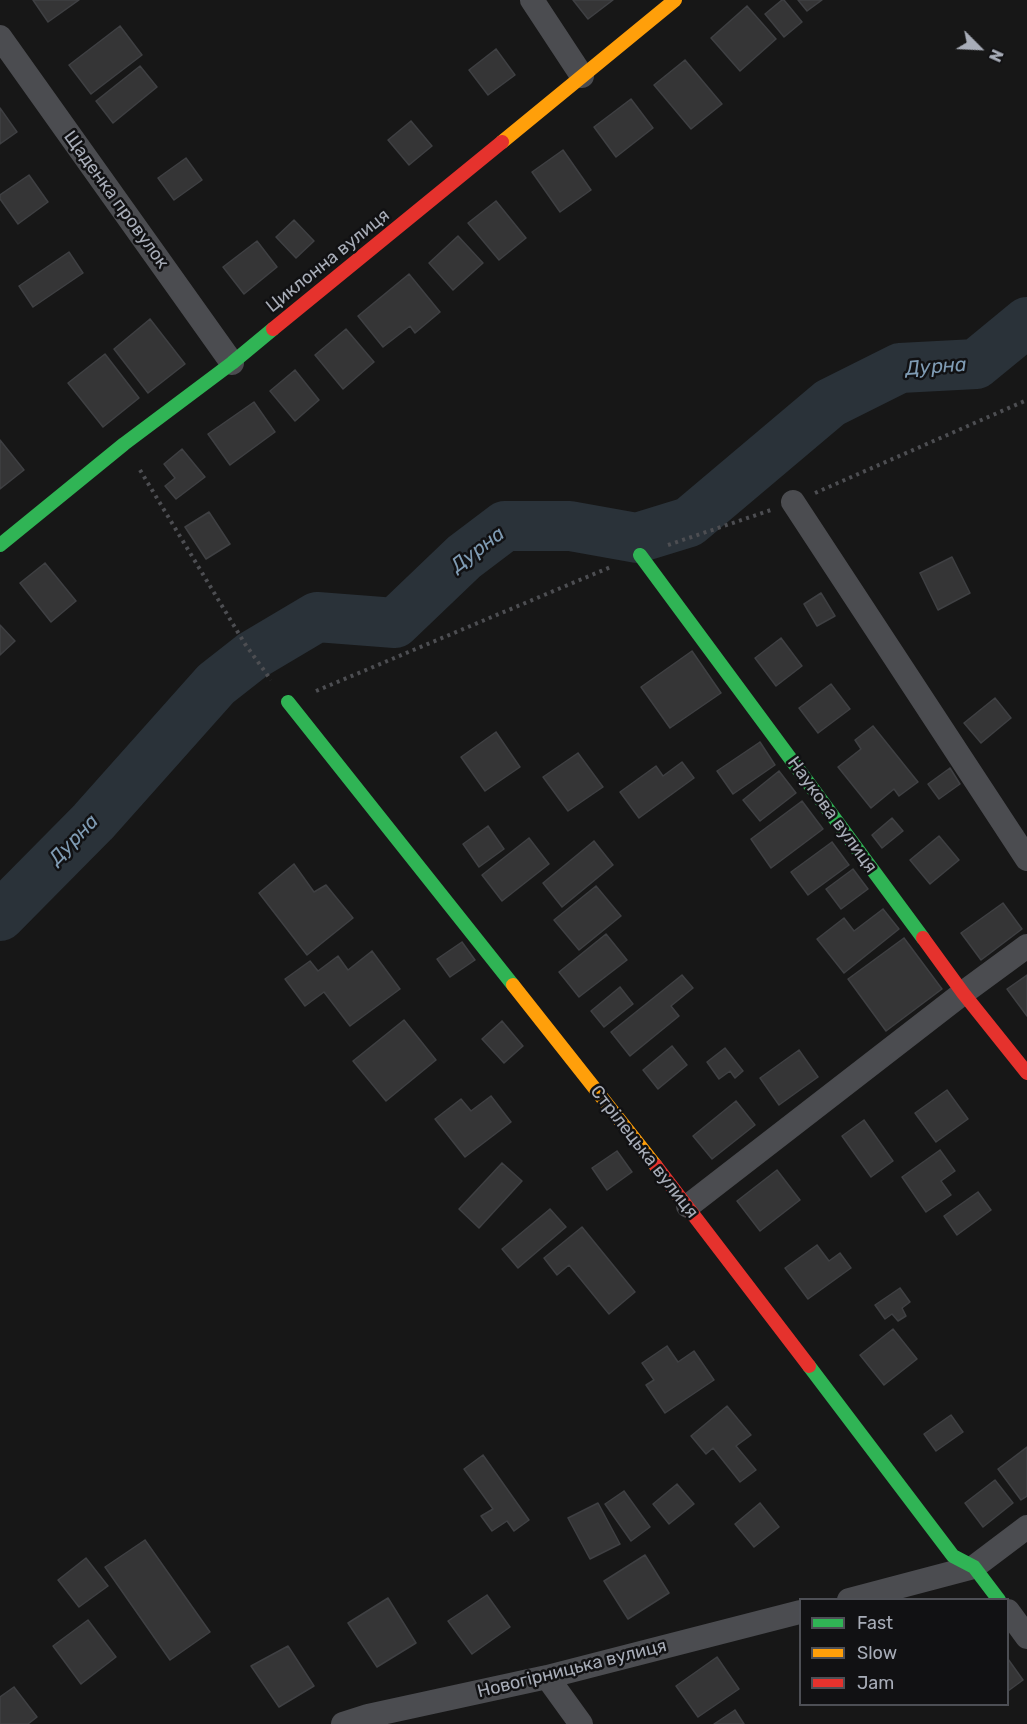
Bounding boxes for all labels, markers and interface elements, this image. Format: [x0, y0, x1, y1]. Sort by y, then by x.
north arrow [949, 18, 1009, 78]
text: N [985, 46, 1007, 65]
street label: Щаденка провулок [59, 127, 173, 273]
street label: Циклонна вулиця [262, 205, 394, 317]
water label: Дурна [905, 353, 967, 381]
water label: Дурна [446, 522, 510, 578]
street label: Наукова вулиця [783, 753, 881, 877]
water label: Дурна [44, 810, 104, 870]
street label: Стрілецька вулиця [585, 1081, 703, 1223]
legend [799, 1598, 1009, 1706]
text: Fast [857, 1612, 893, 1634]
street label: Новогірницька вулиця [475, 1635, 669, 1703]
text: Slow [857, 1642, 897, 1664]
text: Jam [857, 1672, 894, 1694]

